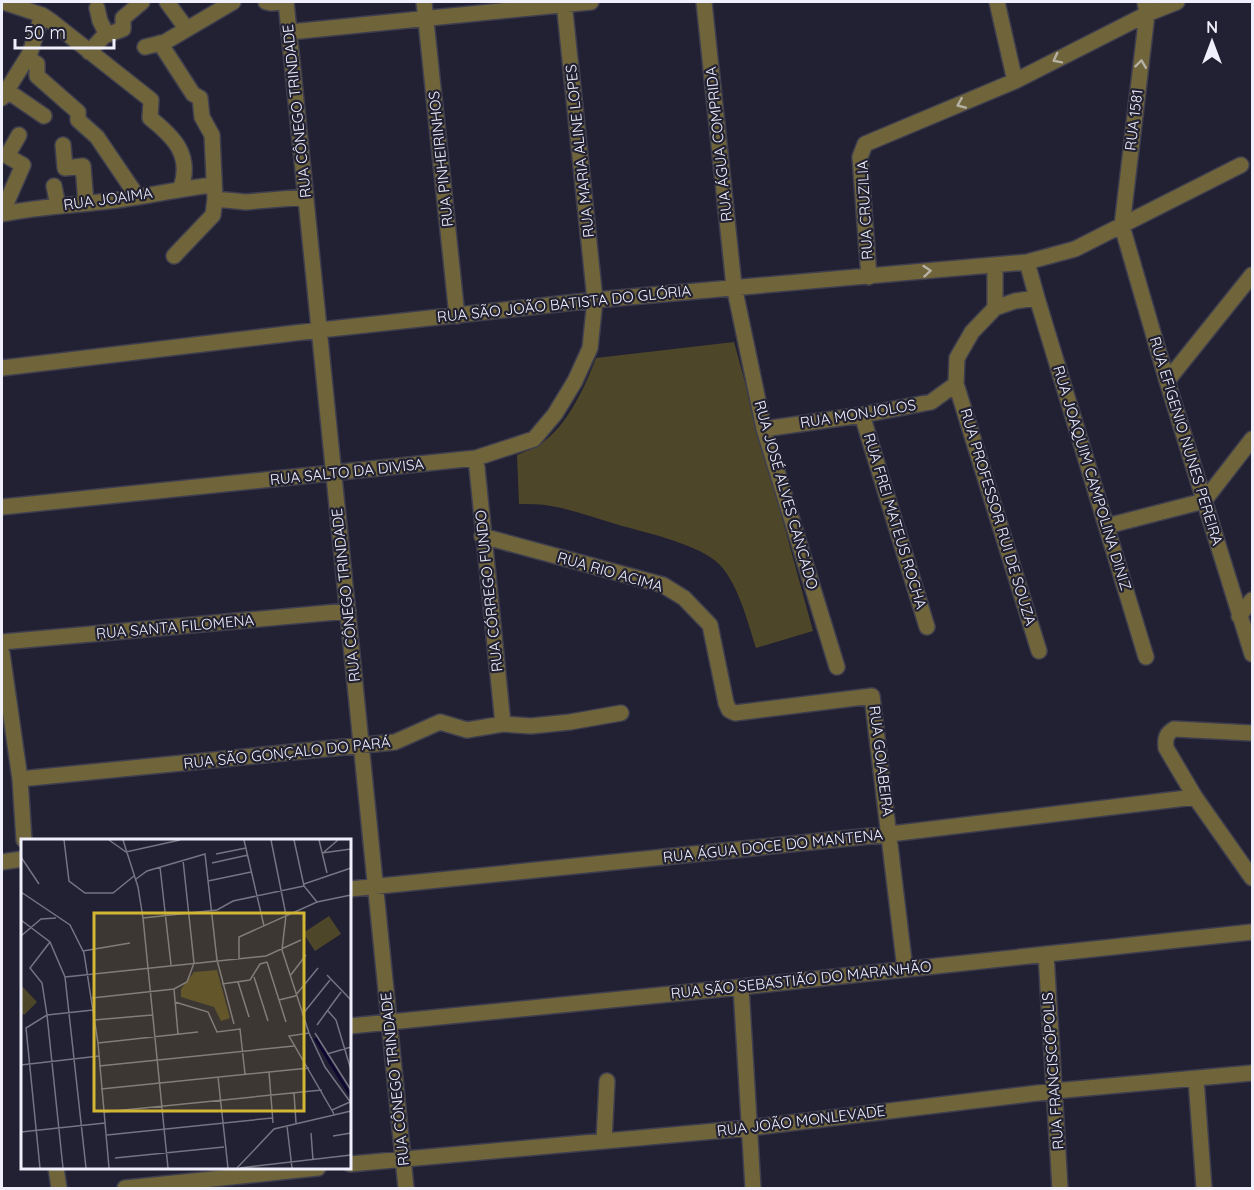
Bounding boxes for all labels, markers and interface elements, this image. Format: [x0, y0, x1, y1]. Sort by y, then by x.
scale bar [15, 12, 114, 50]
north arrow [1182, 12, 1242, 72]
text: N [1206, 17, 1218, 37]
text: 50 m [24, 21, 66, 44]
street label: RUA CÔNEGO TRINDADE [278, 23, 315, 199]
one-way arrow [1053, 52, 1064, 64]
one-way arrow [1134, 59, 1147, 68]
street label: RUA MARIA ALINE LOPES [561, 63, 598, 239]
street label: RUA ÁGUA COMPRIDA [701, 65, 736, 222]
street label: RUA 1581 [1120, 88, 1147, 152]
street label: RUA PINHEIRINHOS [424, 90, 457, 228]
one-way arrow [956, 97, 967, 109]
street label: RUA CRUZILIA [852, 159, 877, 260]
street label: RUA JOAIMA [62, 183, 154, 214]
one-way arrow [922, 265, 931, 278]
street label: RUA SÃO JOÃO BATISTA DO GLÓRIA [436, 281, 692, 326]
street label: RUA EFIGENIO NUNES PEREIRA [1146, 334, 1227, 548]
street label: RUA JOAQUIM CAMPOLINA DINIZ [1049, 363, 1136, 593]
street label: RUA MONJOLOS [799, 395, 917, 432]
street label: RUA JOSÉ ALVES CANCADO [750, 398, 823, 591]
street label: RUA PROFESSOR RUI DE SOUZA [956, 406, 1041, 628]
street label: RUA FREI MATEUS ROCHA [860, 431, 931, 611]
street label: RUA SALTO DA DIVISA [269, 454, 425, 489]
street label: RUA CÔNEGO TRINDADE [327, 507, 364, 683]
street label: RUA CÓRREGO FUNDO [471, 509, 506, 673]
street label: RUA RIO ACIMA [555, 547, 665, 596]
street label: RUA SANTA FILOMENA [95, 610, 255, 643]
street label: RUA GOIABEIRA [865, 704, 898, 818]
street label: RUA SÃO GONÇALO DO PARÁ [183, 732, 392, 773]
street label: RUA ÁGUA DOCE DO MANTENA [662, 824, 884, 867]
inset map [21, 839, 351, 1169]
street label: RUA SÃO SEBASTIÃO DO MARANHÃO [670, 956, 932, 1003]
street label: RUA CÔNEGO TRINDADE [376, 991, 413, 1167]
street label: RUA FRANCISCÓPOLIS [1038, 992, 1067, 1150]
street label: RUA JOÃO MONLEVADE [716, 1101, 886, 1140]

